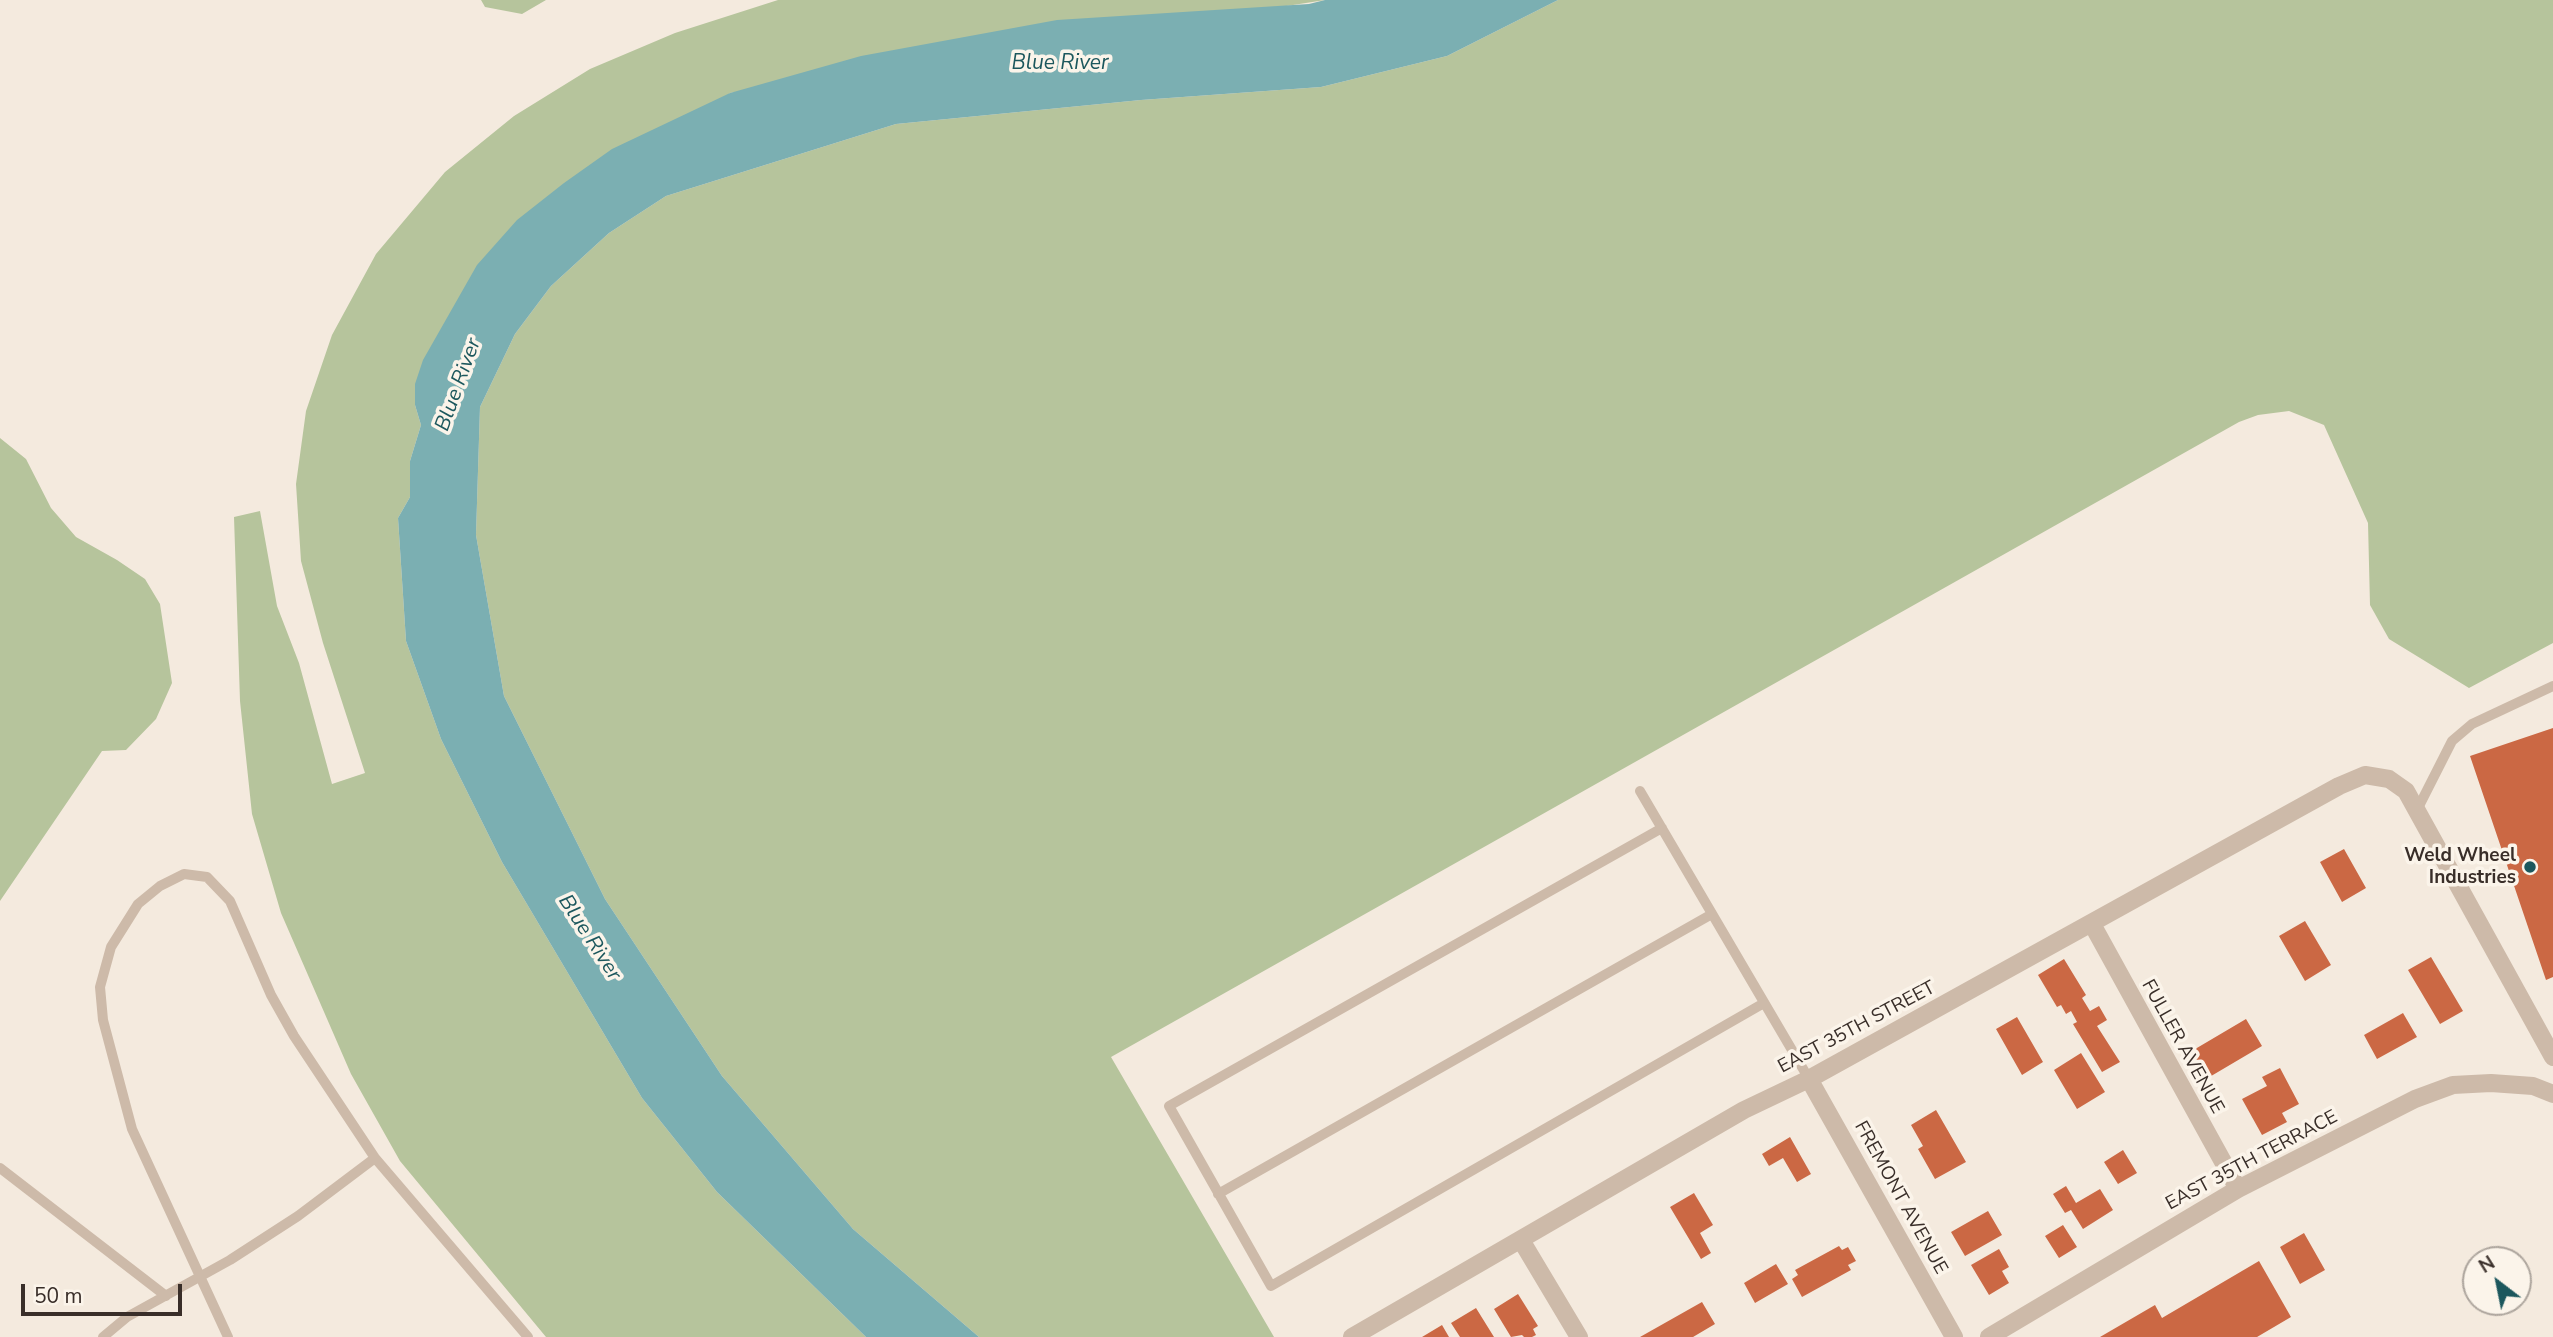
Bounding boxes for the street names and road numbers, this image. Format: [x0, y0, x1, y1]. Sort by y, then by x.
street label: FULLER AVENUE [2136, 976, 2228, 1118]
street label: EAST 35TH STREET [1775, 977, 1939, 1079]
street label: EAST 35TH TERRACE [2162, 1106, 2342, 1216]
street label: FREMONT AVENUE [1848, 1118, 1952, 1278]

